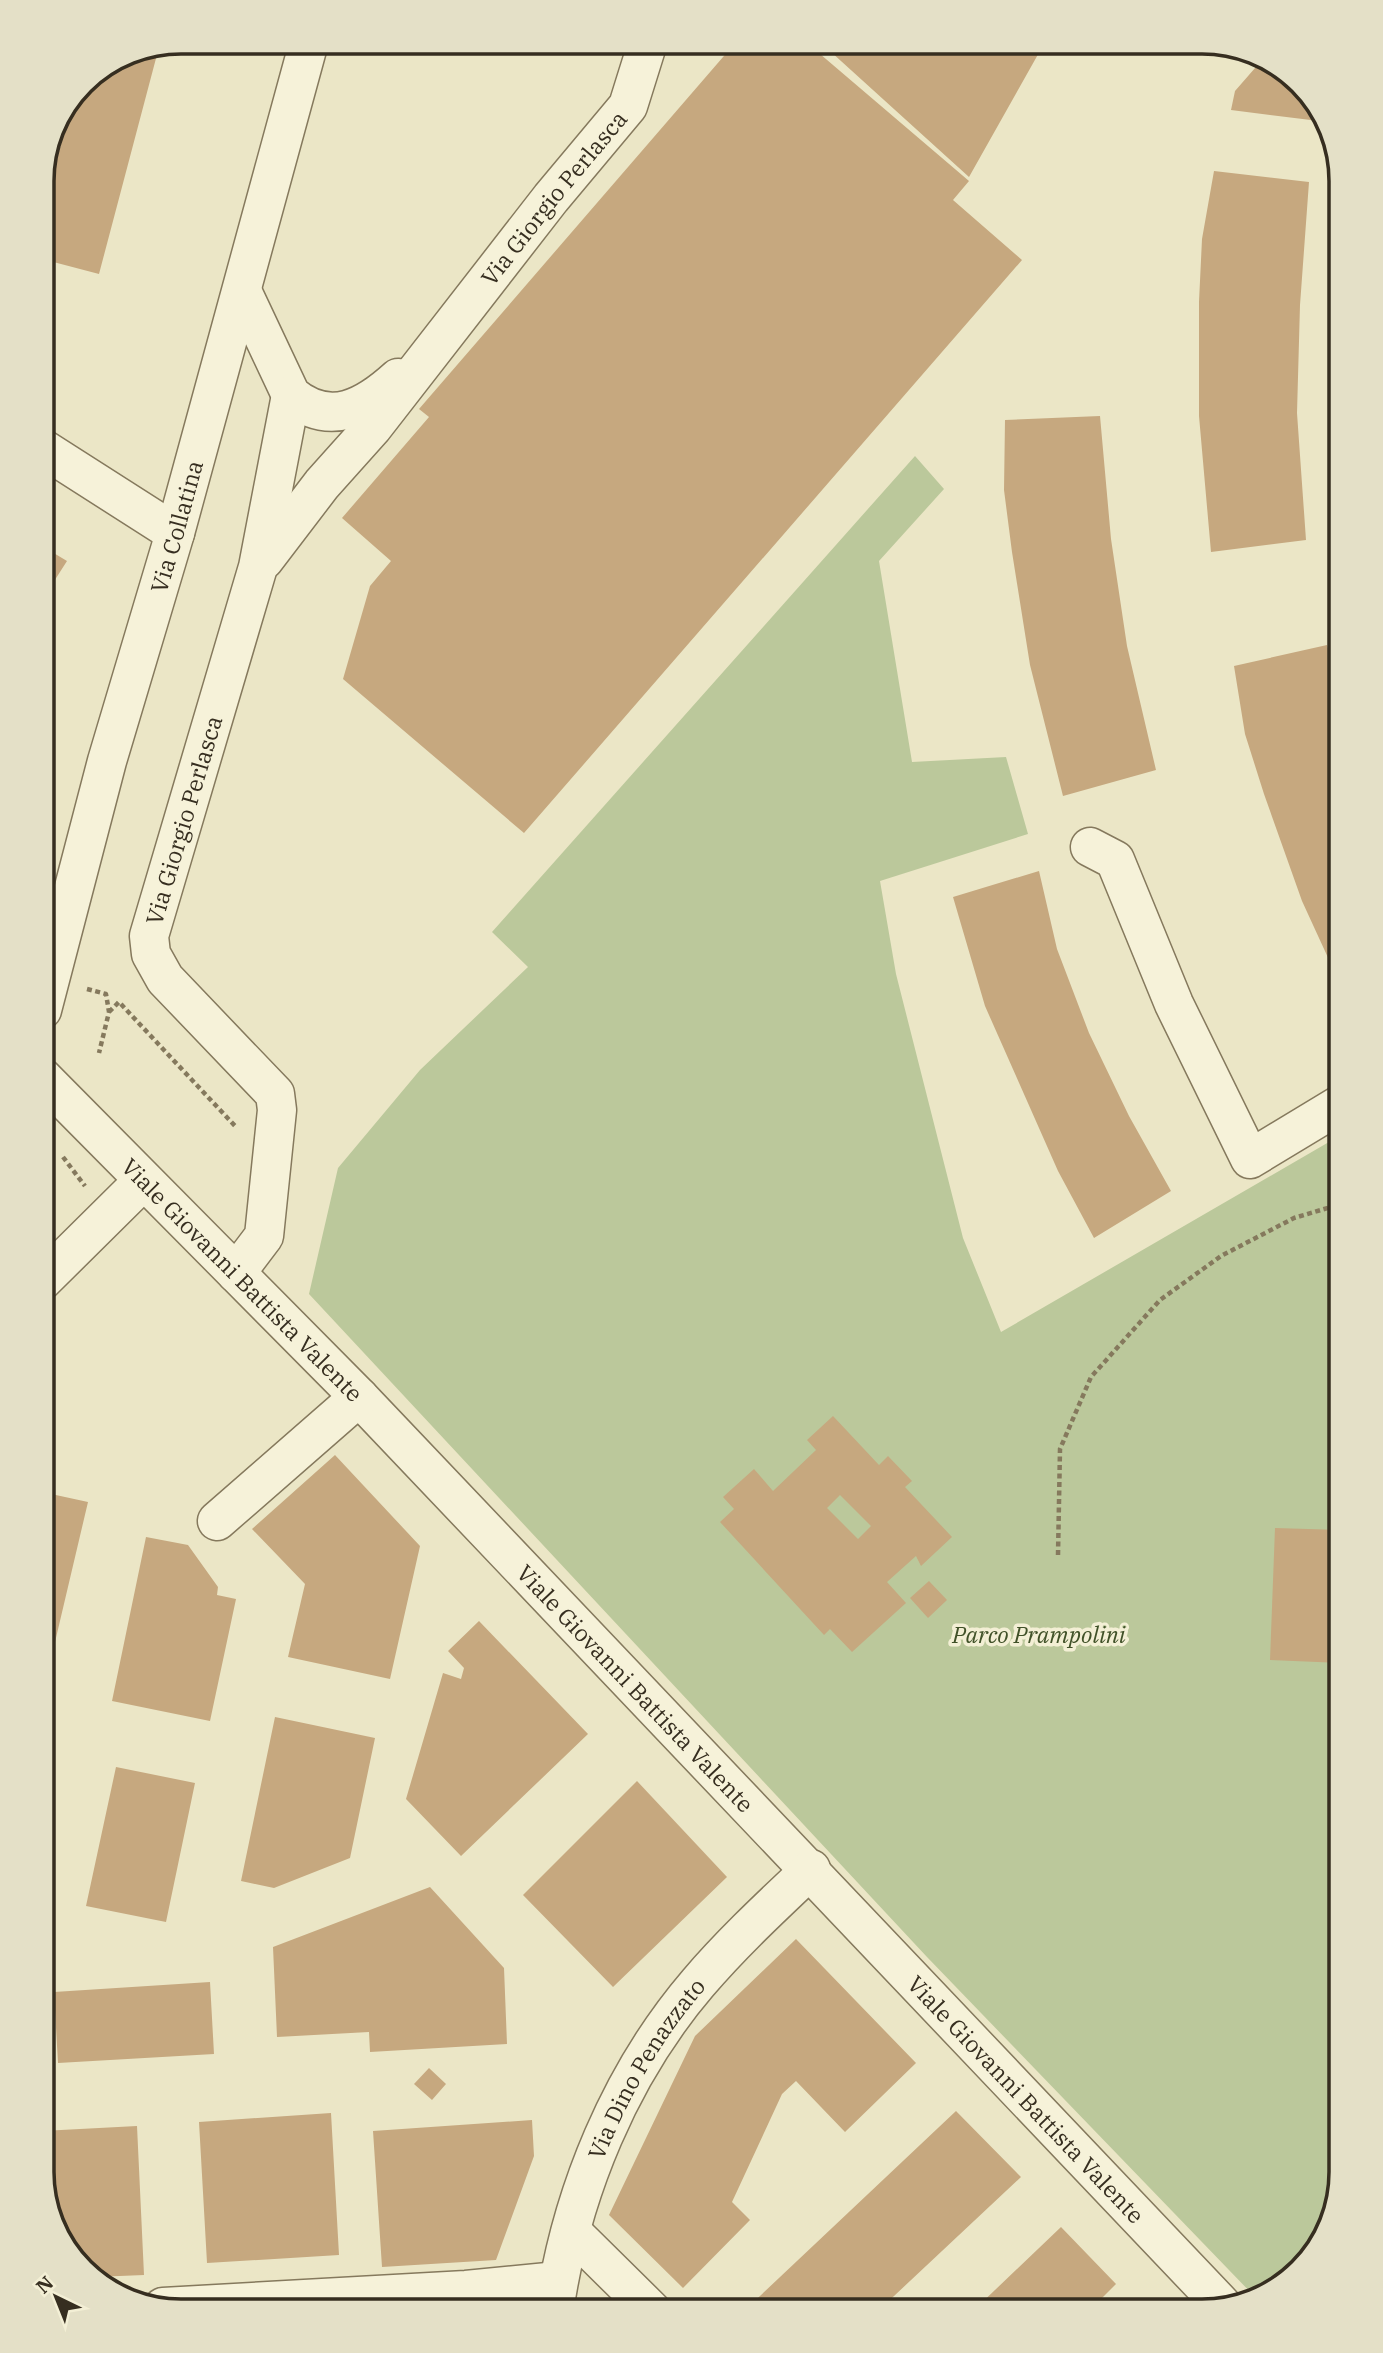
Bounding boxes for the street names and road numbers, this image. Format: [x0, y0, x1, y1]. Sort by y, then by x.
street label: Via Giorgio Perlasca [474, 104, 633, 291]
street label: Via Collatina [143, 457, 209, 596]
street label: Via Giorgio Perlasca [138, 712, 228, 928]
street label: Viale Giovanni Battista Valente [115, 1151, 370, 1408]
street label: Viale Giovanni Battista Valente [511, 1558, 761, 1818]
street label: Viale Giovanni Battista Valente [901, 1969, 1151, 2229]
street label: Via Dino Penazzato [580, 1971, 711, 2164]

